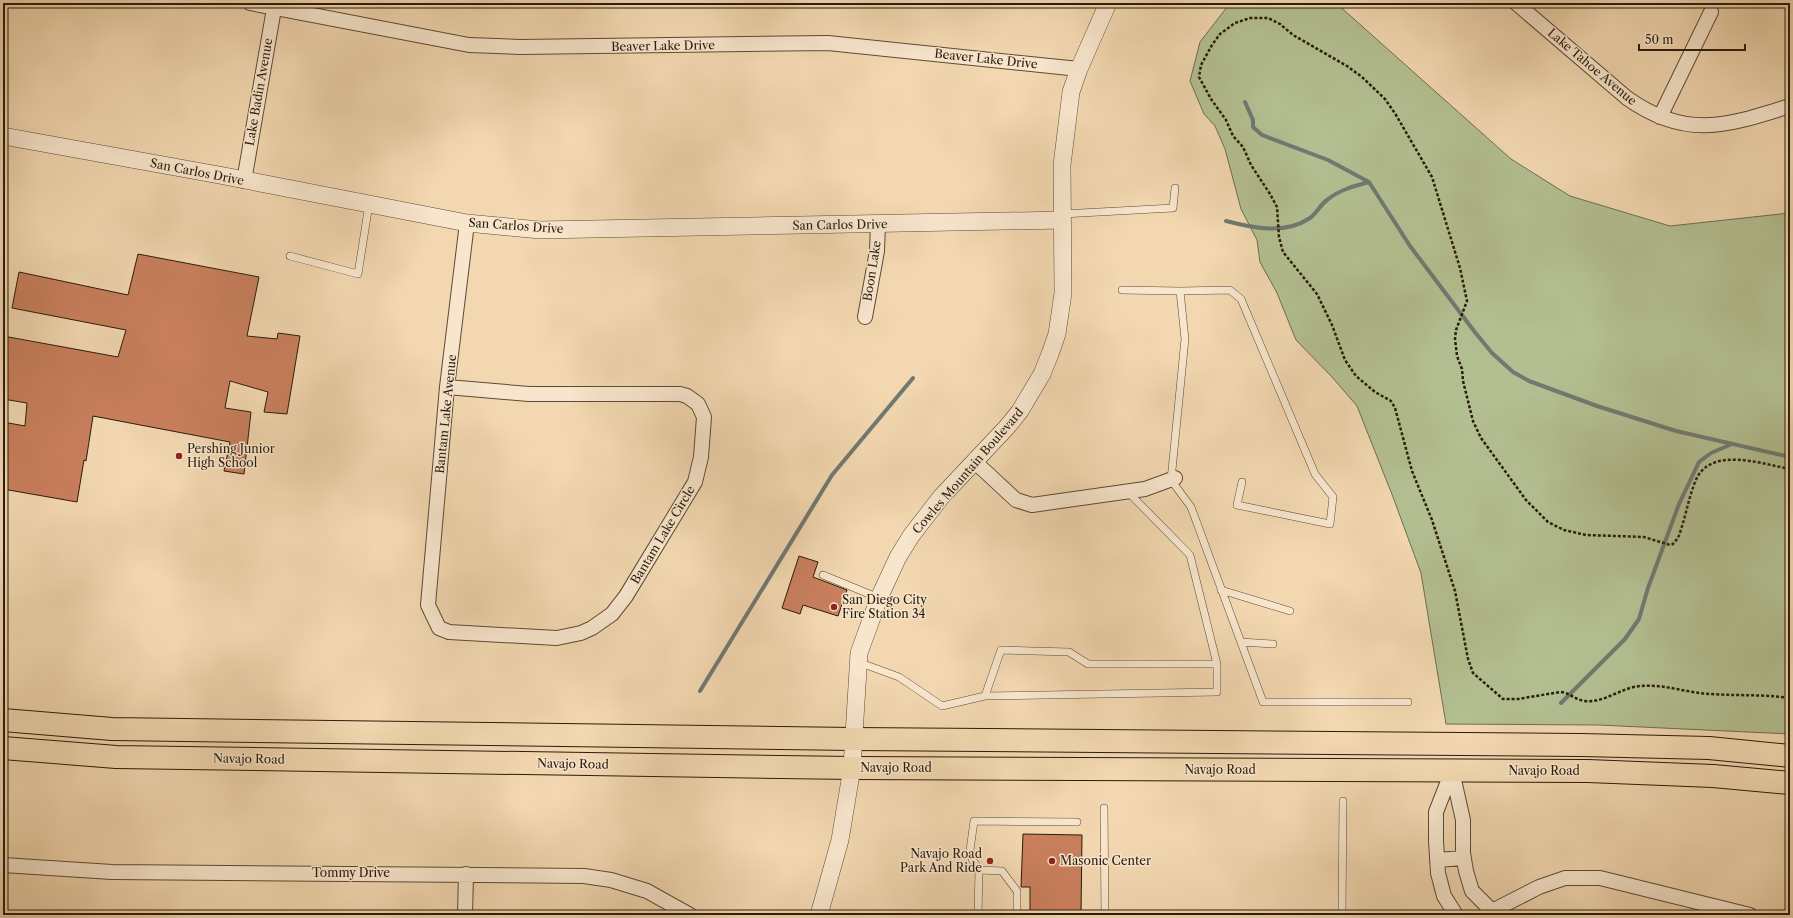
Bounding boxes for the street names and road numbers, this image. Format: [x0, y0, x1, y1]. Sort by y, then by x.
street label: Lake Tahoe Avenue [1545, 25, 1640, 108]
street label: Lake Badin Avenue [242, 37, 275, 147]
street label: Beaver Lake Drive [611, 37, 715, 54]
street label: Beaver Lake Drive [934, 46, 1039, 71]
street label: San Carlos Drive [149, 155, 246, 188]
street label: San Carlos Drive [468, 215, 564, 236]
street label: San Carlos Drive [792, 216, 888, 233]
street label: Boon Lake [859, 239, 884, 302]
street label: Bantam Lake Avenue [432, 353, 459, 474]
street label: Cowles Mountain Boulevard [909, 404, 1027, 537]
street label: Bantam Lake Circle [627, 483, 698, 587]
street label: Navajo Road [213, 750, 286, 767]
street label: Navajo Road [537, 755, 610, 772]
street label: Navajo Road [860, 760, 933, 775]
street label: Navajo Road [1184, 762, 1257, 777]
street label: Navajo Road [1508, 763, 1581, 778]
street label: Tommy Drive [312, 865, 390, 880]

